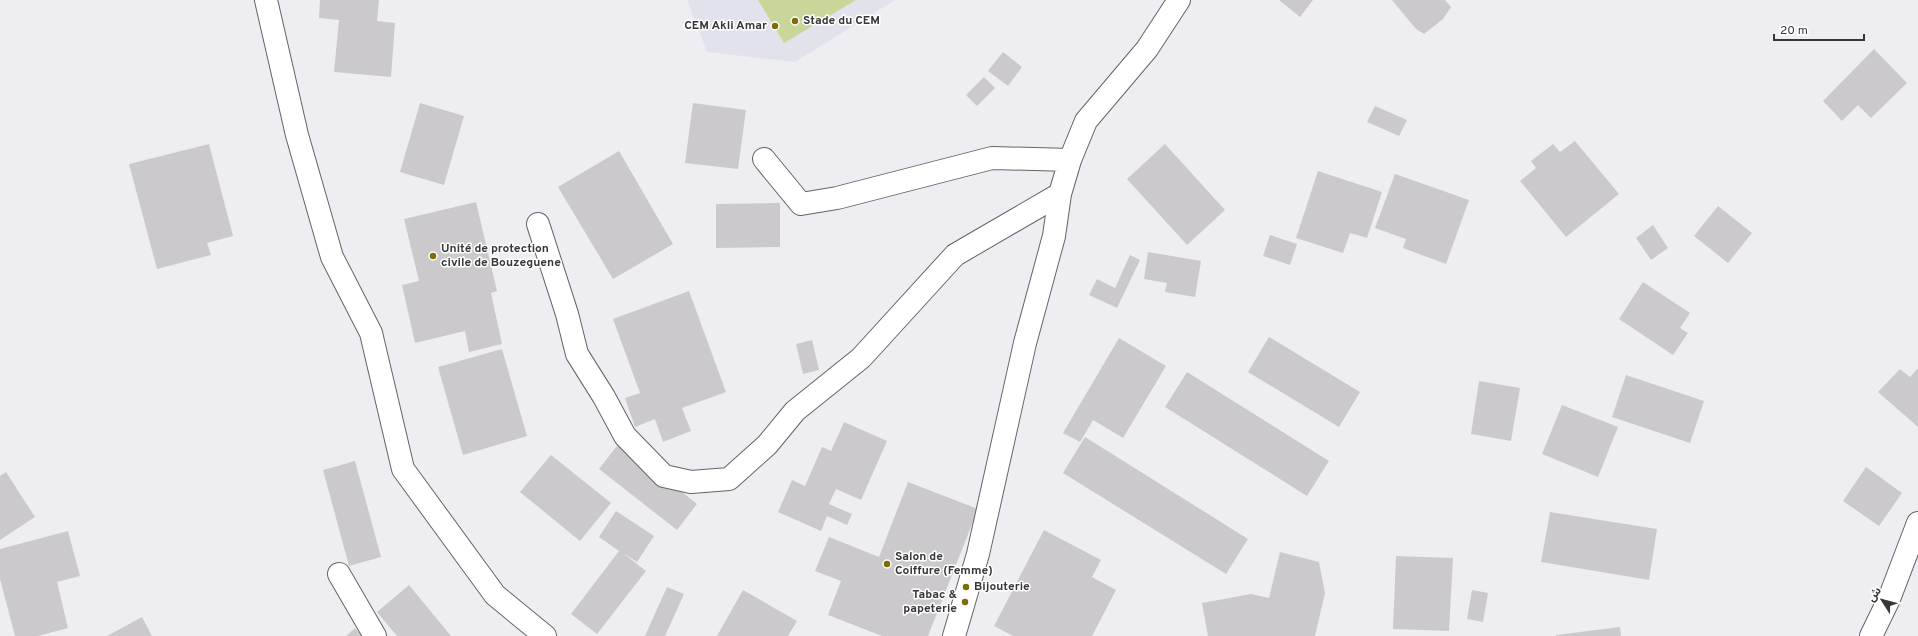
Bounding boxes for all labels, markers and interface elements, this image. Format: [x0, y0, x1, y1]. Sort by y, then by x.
place label: Stade du CEM [803, 13, 880, 29]
marker: Stade du CEM [790, 16, 800, 26]
scale bar [1774, 16, 1864, 42]
place label: CEM Akli Amar [684, 18, 767, 34]
marker: CEM Akli Amar [770, 21, 780, 31]
text: 20 m [1780, 23, 1808, 39]
place label: Unité de protection civile de Bouzeguene [441, 241, 561, 271]
marker: Unité de protection civile de Bouzeguene [428, 251, 438, 261]
place label: Salon de Coiffure (Femme) [895, 549, 993, 579]
marker: Salon de Coiffure (Femme) [882, 559, 892, 569]
place label: Bijouterie [974, 579, 1030, 595]
north arrow [1862, 580, 1902, 620]
marker: Bijouterie [961, 582, 971, 592]
text: ش [1865, 584, 1885, 605]
place label: Tabac & papeterie [903, 587, 957, 617]
marker: Tabac & papeterie [960, 597, 970, 607]

